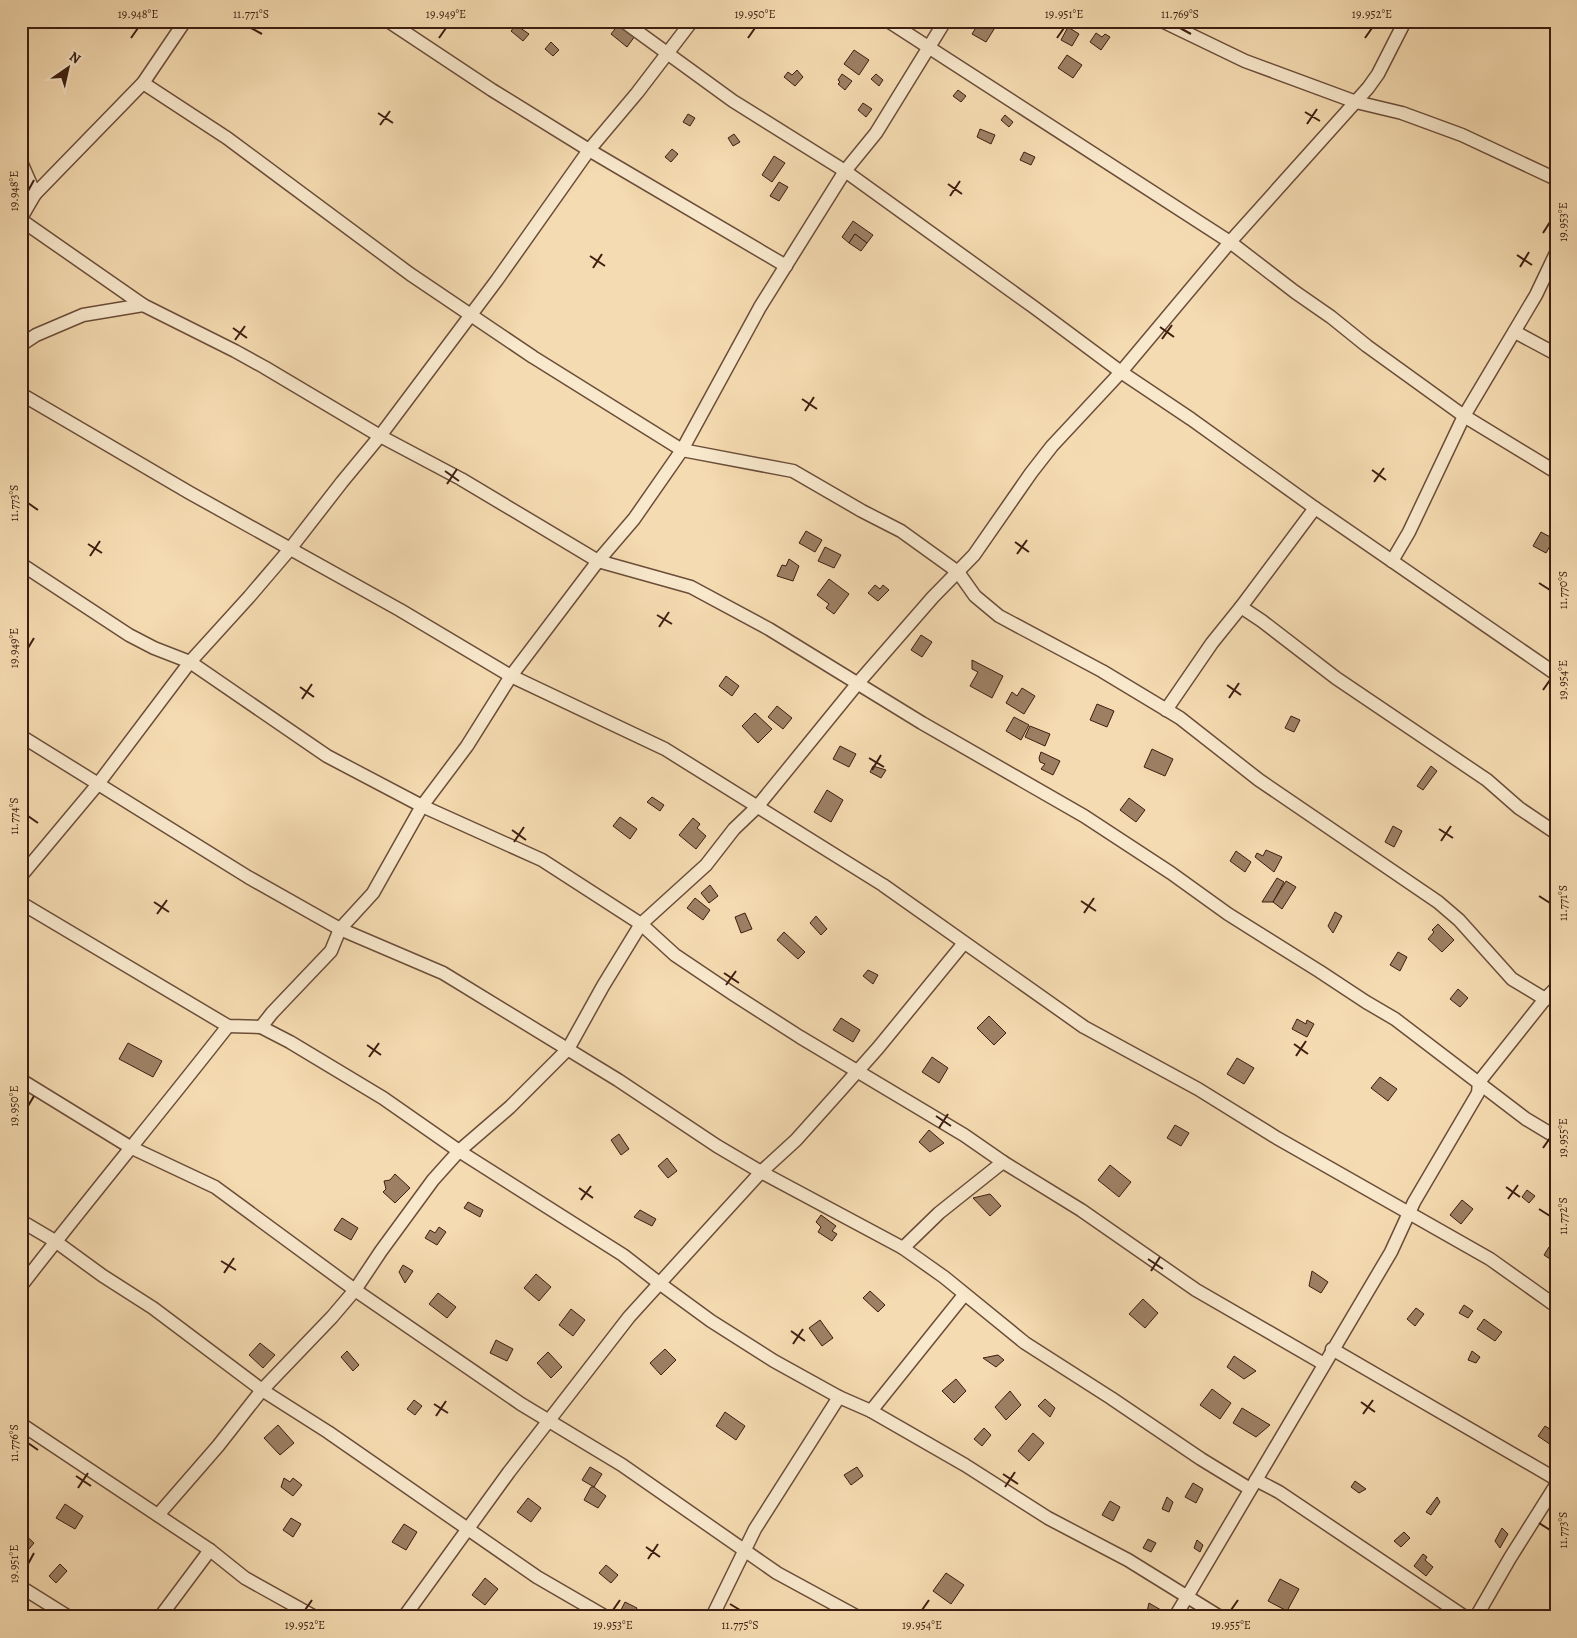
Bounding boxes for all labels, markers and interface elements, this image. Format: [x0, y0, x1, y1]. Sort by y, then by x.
text: 19.948°E [118, 6, 158, 22]
text: 11.771°S [233, 6, 269, 22]
text: 19.949°E [426, 6, 466, 22]
text: 19.950°E [735, 6, 775, 22]
text: 19.951°E [1045, 6, 1083, 22]
text: 11.769°S [1161, 6, 1199, 22]
text: 19.952°E [1352, 6, 1392, 22]
north arrow [42, 42, 92, 92]
text: N [65, 47, 85, 68]
text: 19.948°E [6, 171, 22, 211]
text: 19.953°E [1555, 202, 1571, 242]
text: 11.773°S [6, 485, 22, 521]
text: 11.770°S [1555, 571, 1571, 609]
text: 19.949°E [6, 628, 22, 668]
text: 19.954°E [1555, 660, 1571, 700]
text: 11.774°S [6, 797, 22, 835]
text: 11.771°S [1555, 885, 1571, 921]
text: 19.950°E [6, 1086, 22, 1126]
text: 19.955°E [1555, 1118, 1571, 1158]
text: 11.772°S [1555, 1197, 1571, 1235]
text: 11.776°S [6, 1424, 22, 1462]
text: 11.773°S [1555, 1512, 1571, 1548]
text: 19.951°E [6, 1545, 22, 1583]
text: 19.952°E [285, 1617, 325, 1633]
text: 19.953°E [593, 1617, 633, 1633]
text: 11.775°S [721, 1617, 759, 1633]
text: 19.954°E [902, 1617, 942, 1633]
text: 19.955°E [1211, 1617, 1251, 1633]

